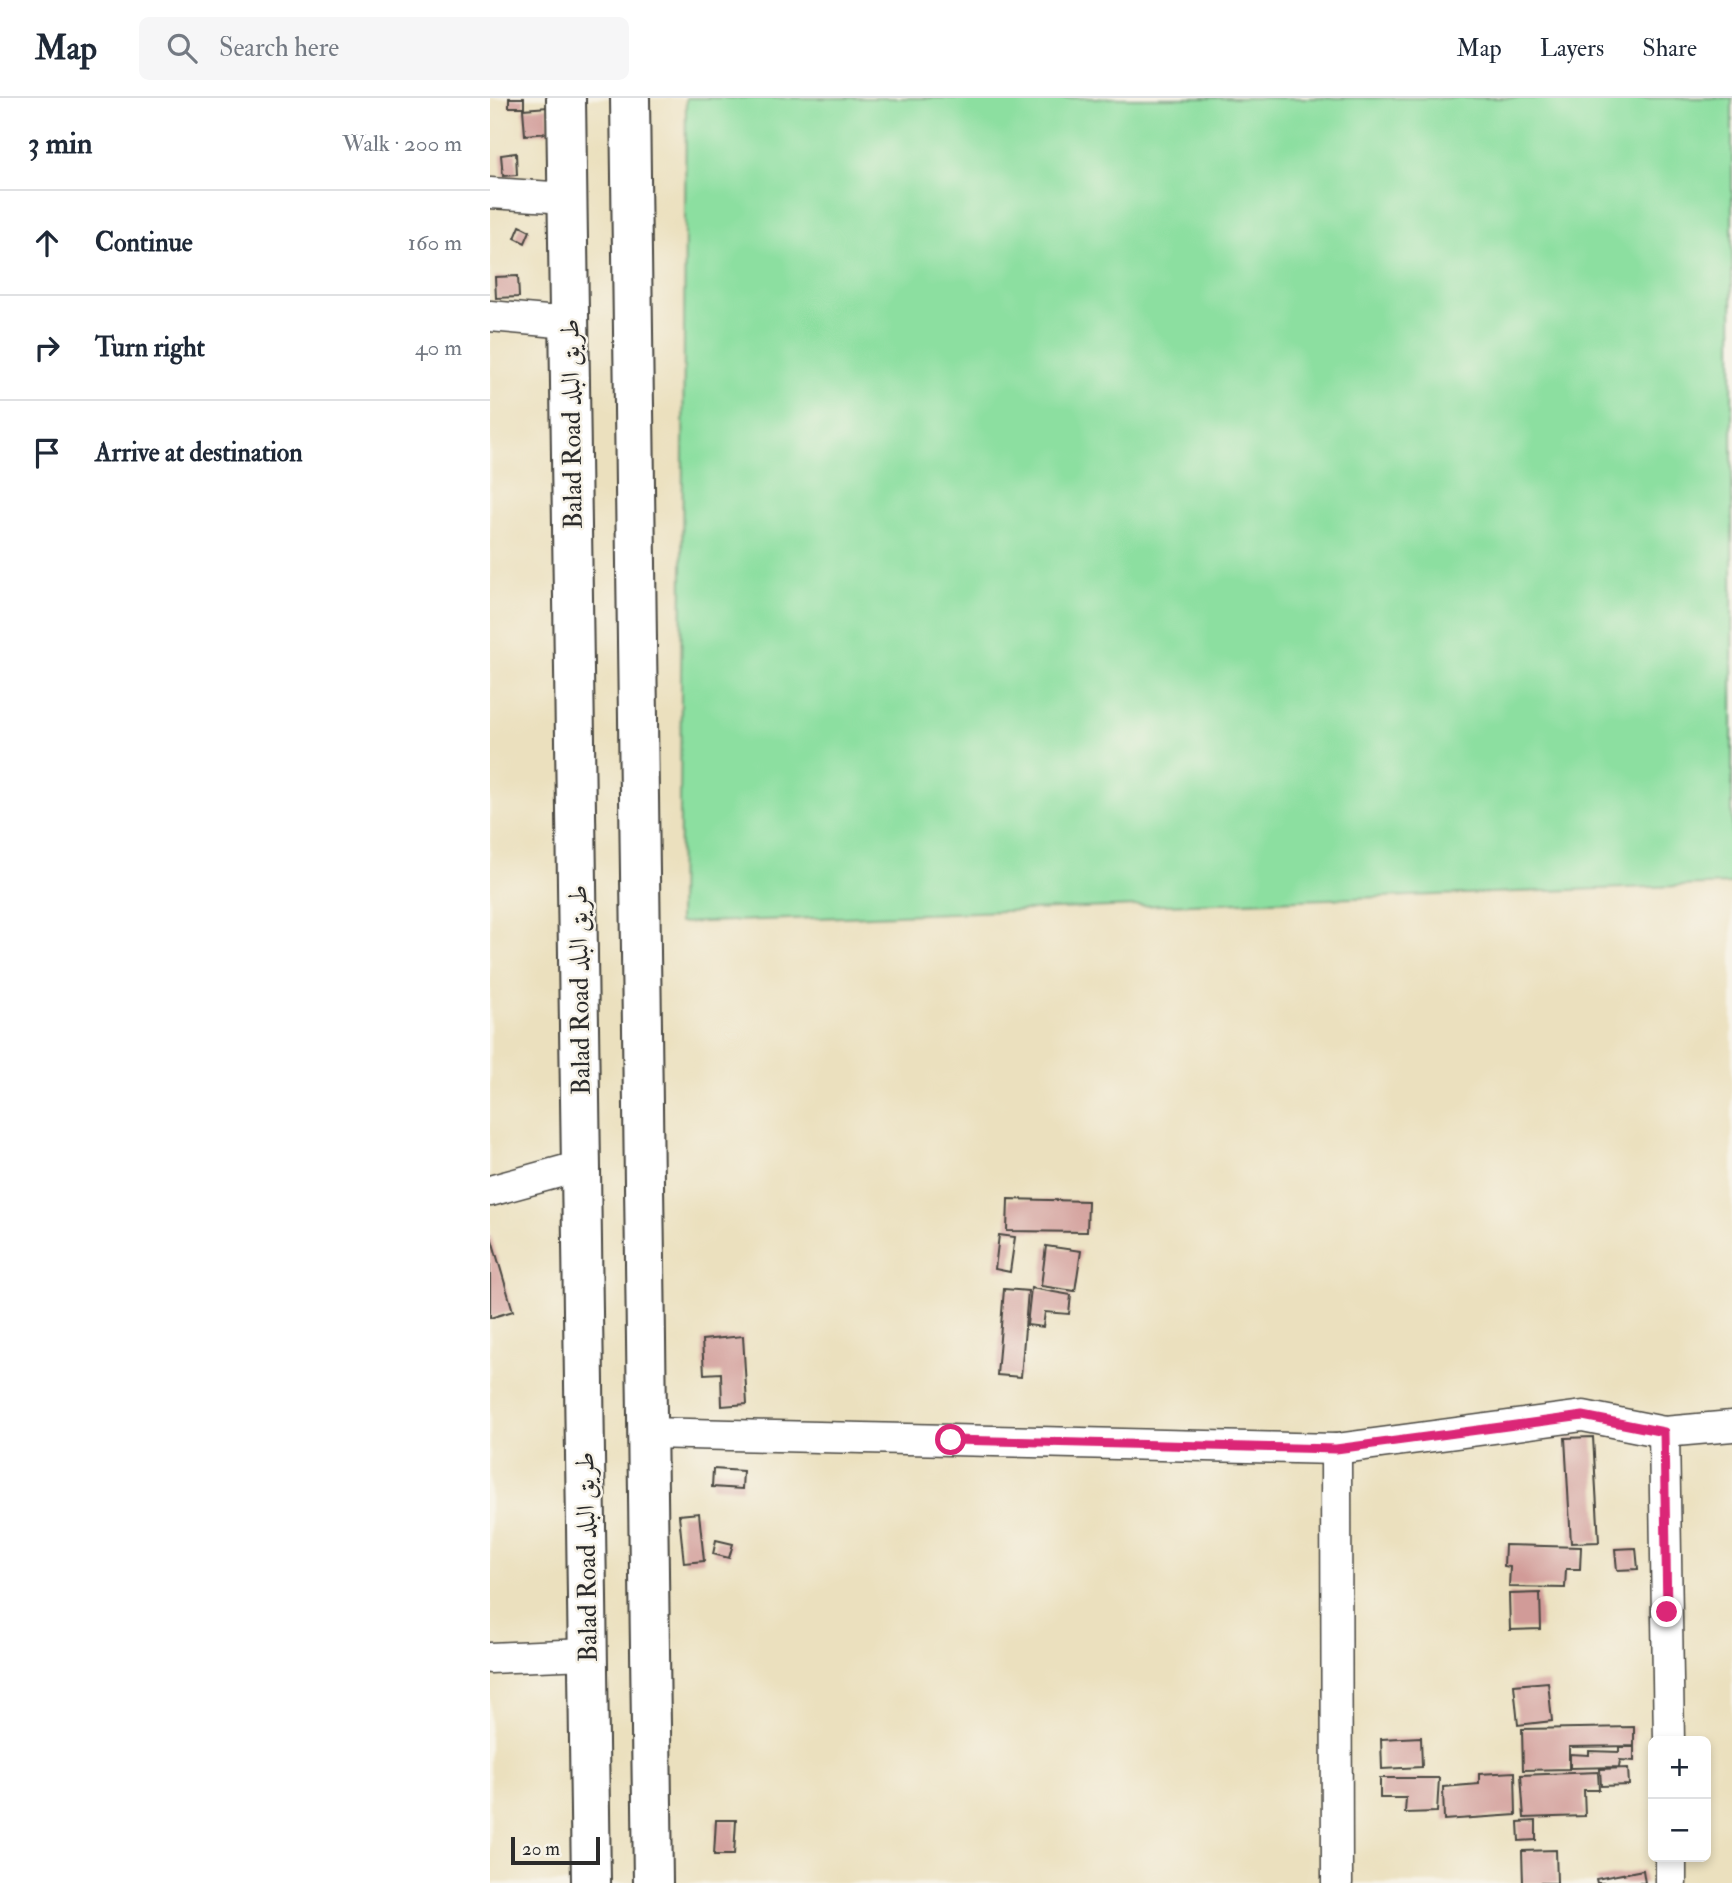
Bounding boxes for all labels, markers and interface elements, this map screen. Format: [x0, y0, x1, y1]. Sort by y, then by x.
search box [139, 17, 629, 80]
text: Map [35, 28, 97, 69]
icon: search [163, 29, 201, 67]
text: Search here [219, 32, 339, 64]
text: Map [1457, 33, 1502, 64]
text: Layers [1540, 33, 1604, 64]
text: Share [1642, 33, 1697, 64]
text: 3 min [28, 125, 93, 162]
text: Walk · 200 m [342, 129, 462, 158]
icon: ahead [28, 224, 66, 262]
text: Continue [95, 227, 193, 259]
text: 160 m [408, 228, 462, 257]
street label: Balad Road طريق البلد [554, 319, 590, 529]
icon: right [28, 329, 66, 367]
text: Turn right [95, 332, 205, 364]
text: 40 m [415, 333, 462, 362]
icon: arrive [28, 434, 66, 472]
text: Arrive at destination [95, 437, 303, 469]
street label: Balad Road طريق البلد [562, 885, 598, 1095]
route start [935, 1424, 966, 1455]
street label: Balad Road طريق البلد [569, 1452, 605, 1662]
route end [1651, 1596, 1682, 1627]
map controls [1648, 1736, 1711, 1862]
button: + [1648, 1736, 1711, 1799]
button: − [1648, 1799, 1711, 1862]
scale bar [511, 1834, 600, 1866]
text: 20 m [522, 1837, 560, 1861]

